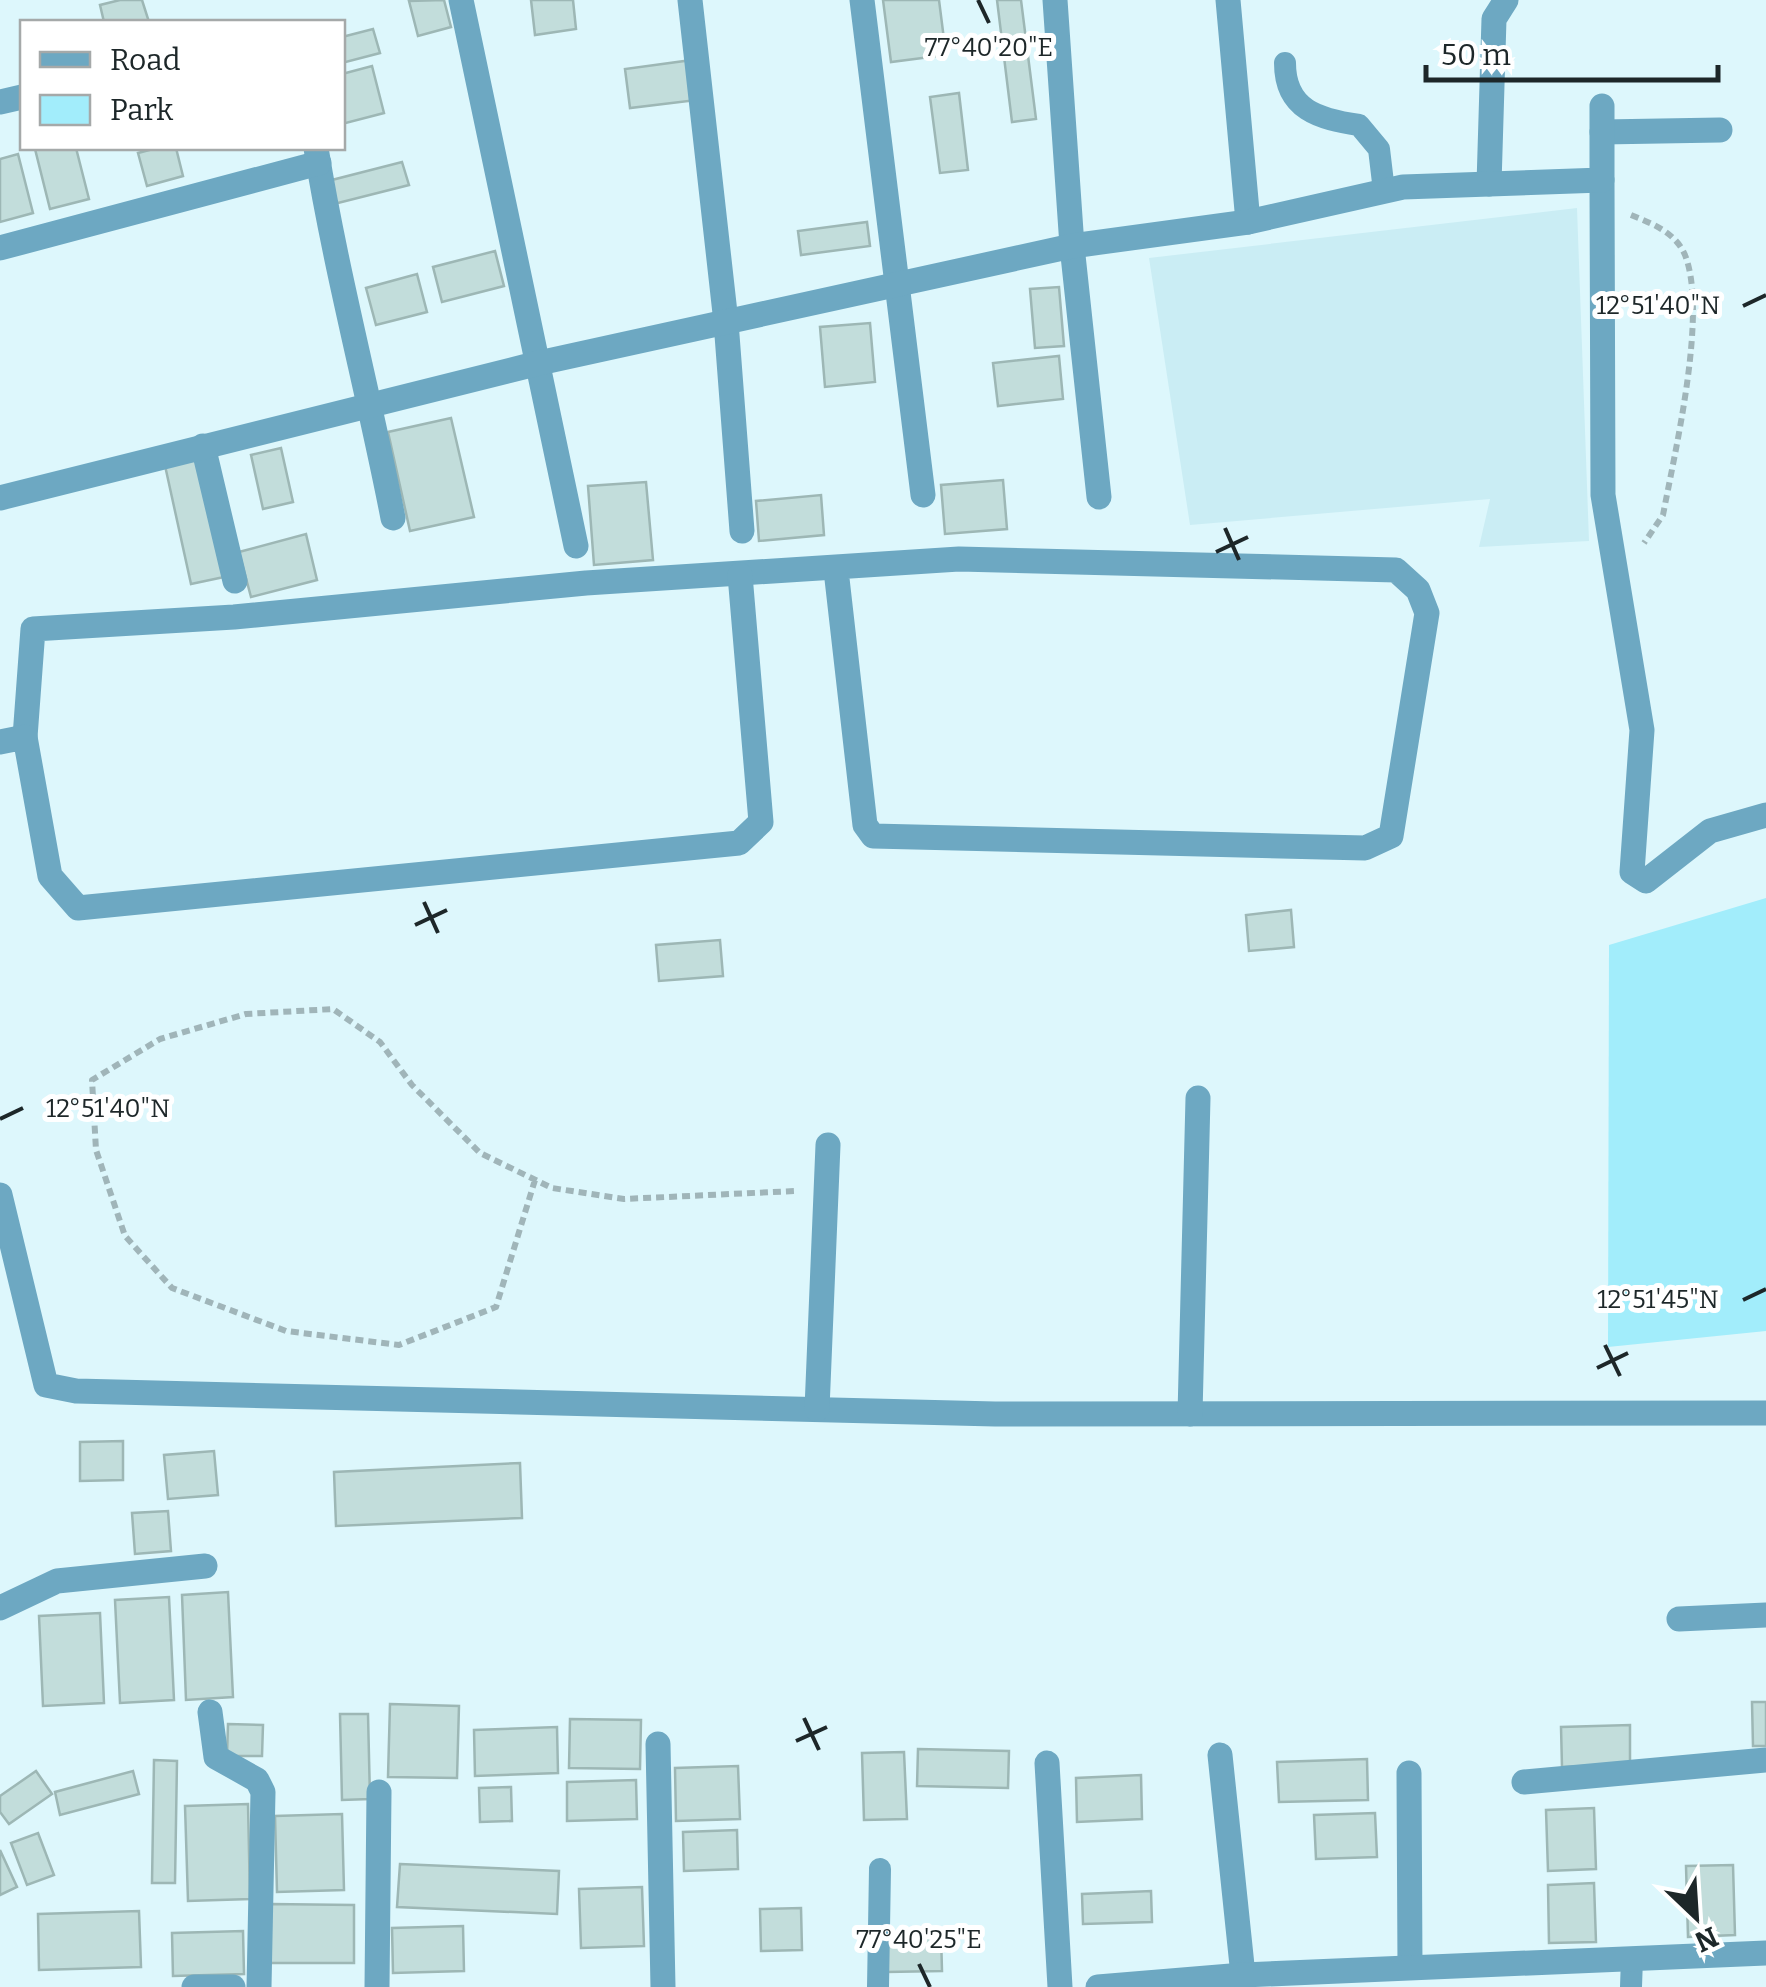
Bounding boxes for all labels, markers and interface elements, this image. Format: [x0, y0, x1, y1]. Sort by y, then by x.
legend [20, 20, 345, 150]
scale bar [1426, 20, 1718, 82]
text: 77°40'20"E [925, 33, 1053, 63]
text: 50 m [1441, 37, 1511, 73]
text: Road [110, 42, 181, 78]
text: Park [110, 92, 173, 128]
text: 12°51'40"N [1596, 291, 1720, 321]
text: 12°51'40"N [46, 1094, 170, 1124]
text: 12°51'45"N [1597, 1285, 1719, 1315]
north arrow [1646, 1867, 1746, 1967]
text: N [1690, 1920, 1723, 1959]
text: 77°40'25"E [856, 1925, 982, 1955]

